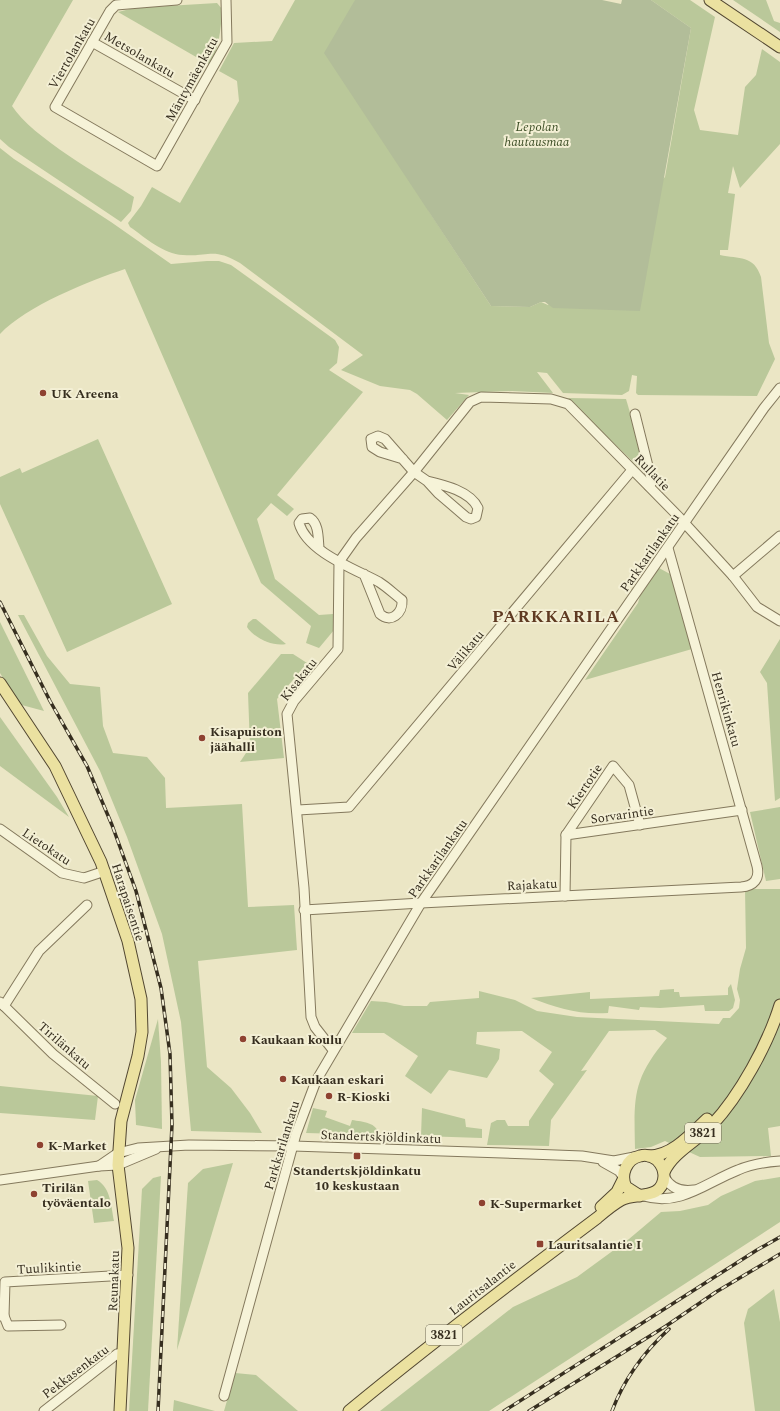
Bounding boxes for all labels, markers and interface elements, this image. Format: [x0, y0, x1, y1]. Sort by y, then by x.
street label: Viertolankatu [43, 14, 100, 93]
street label: Metsolankatu [100, 26, 179, 83]
street label: Mäntymäenkatu [160, 34, 223, 125]
park label: Lepolan hautausmaa [505, 117, 570, 152]
place label: UK Areena [51, 384, 119, 404]
marker: UK Areena [38, 388, 48, 398]
street label: Rullatie [630, 450, 675, 496]
street label: Parkkarilankatu [615, 509, 685, 596]
district label: PARKKARILA [492, 604, 620, 630]
street label: Välikatu [443, 626, 489, 676]
street label: Kisakatu [275, 654, 322, 706]
street label: Henrikinkatu [706, 669, 746, 749]
place label: Kisapuiston jäähalli [210, 722, 282, 757]
marker: Kisapuiston jäähalli [197, 733, 207, 743]
street label: Kiertotie [562, 760, 607, 813]
street label: Sorvarintie [589, 801, 655, 829]
street label: Parkkarilankatu [403, 815, 473, 902]
street label: Lietokatu [18, 823, 75, 871]
street label: Harapaisentie [106, 861, 150, 944]
street label: Rajakatu [506, 874, 558, 896]
street label: Tirilänkatu [33, 1017, 95, 1075]
place label: Kaukaan koulu [251, 1030, 342, 1050]
marker: Kaukaan koulu [238, 1034, 248, 1044]
place label: Kaukaan eskari [291, 1070, 384, 1090]
marker: Kaukaan eskari [278, 1074, 288, 1084]
place label: R-Kioski [337, 1087, 390, 1107]
marker: R-Kioski [324, 1091, 334, 1101]
street label: Parkkarilankatu [259, 1098, 305, 1192]
road number: 3821 [685, 1123, 721, 1143]
street label: Standertskjöldinkatu [320, 1125, 442, 1149]
place label: K-Market [48, 1136, 106, 1156]
marker: K-Market [35, 1140, 45, 1150]
marker: Standertskjöldinkatu 10 keskustaan [352, 1151, 362, 1161]
place label: Standertskjöldinkatu 10 keskustaan [293, 1161, 421, 1196]
place label: Tirilän työväentalo [42, 1178, 111, 1213]
marker: Tirilän työväentalo [29, 1189, 39, 1199]
place label: K-Supermarket [490, 1194, 582, 1214]
marker: K-Supermarket [477, 1198, 487, 1208]
place label: Lauritsalantie I [548, 1235, 641, 1255]
marker: Lauritsalantie I [535, 1239, 545, 1249]
street label: Reunakatu [103, 1250, 125, 1312]
street label: Lauritsalantie [445, 1255, 520, 1320]
street label: Tuulikintie [16, 1256, 82, 1280]
road number: 3821 [426, 1325, 462, 1345]
street label: Pekkasenkatu [38, 1340, 113, 1404]

